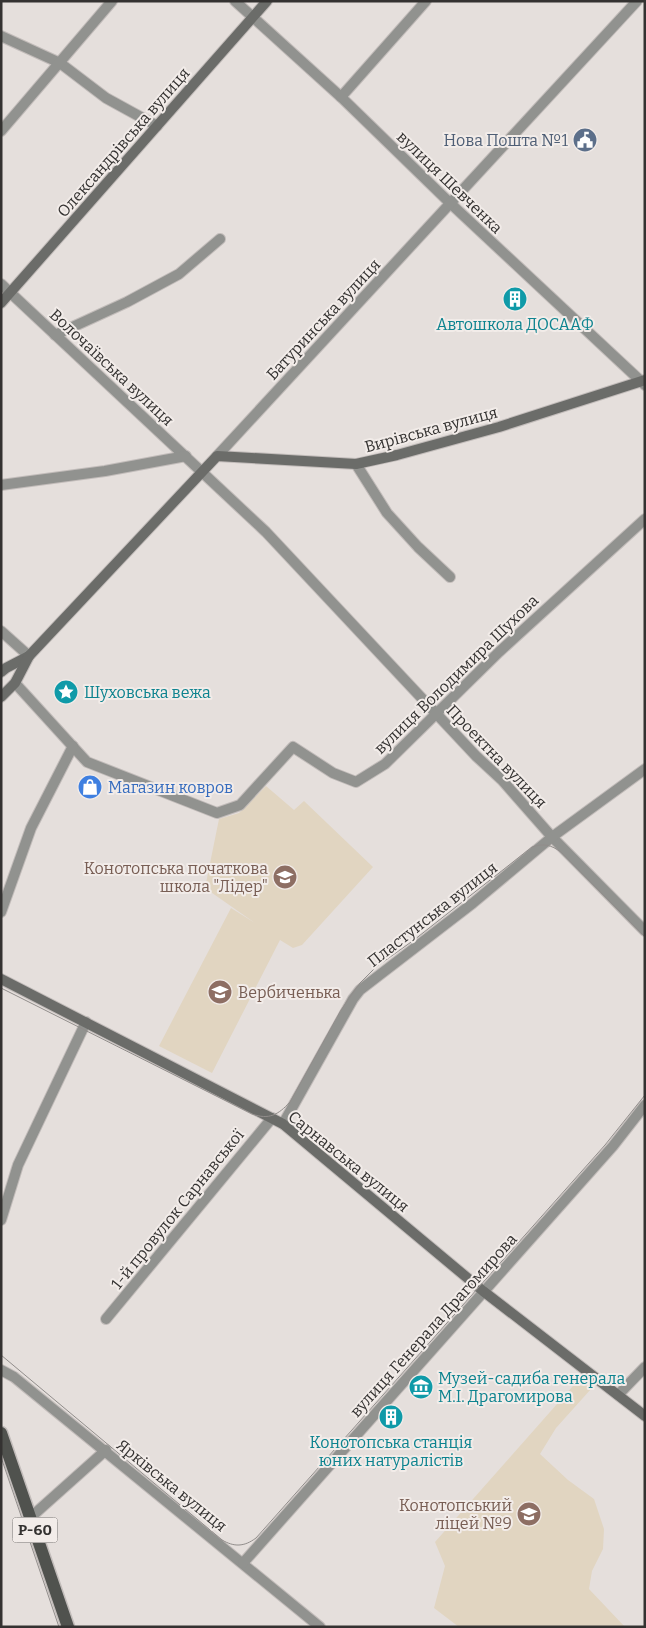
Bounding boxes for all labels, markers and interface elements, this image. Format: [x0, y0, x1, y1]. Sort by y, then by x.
street label: Олександрівська вулиця [53, 64, 194, 221]
street label: вулиця Шевченка [393, 127, 506, 238]
public building icon: Нова Пошта №1 [572, 127, 598, 153]
place label: Нова Пошта №1 [443, 131, 568, 150]
street label: Батуринська вулиця [262, 255, 384, 384]
building icon: Автошкола ДОСААФ [502, 286, 528, 312]
street label: Волочаївська вулиця [46, 305, 178, 430]
place label: Автошкола ДОСААФ [436, 315, 594, 334]
street label: Вирівська вулиця [363, 403, 500, 456]
street label: вулиця Володимира Шухова [370, 591, 543, 758]
place icon: Шуховська вежа [53, 679, 79, 705]
place label: Шуховська вежа [84, 683, 211, 702]
street label: Проектна вулиця [443, 701, 551, 812]
shop icon: Магазин ковров [77, 774, 103, 800]
place label: Магазин ковров [108, 778, 233, 797]
street label: Пластунська вулиця [364, 858, 501, 971]
place label: Конотопська початкова школа "Лідер" [84, 859, 268, 896]
school or university icon: Конотопська початкова школа "Лідер" [272, 864, 298, 890]
school or university icon: Вербиченька [207, 979, 233, 1005]
place label: Вербиченька [238, 983, 341, 1002]
street label: Сарнавська вулиця [285, 1107, 413, 1216]
street label: 1-й провулок Сарнавської [107, 1125, 248, 1293]
street label: вулиця Генерала Драгомирова [346, 1230, 521, 1421]
place label: Музей-садиба генерала М.І. Драгомирова [438, 1369, 625, 1406]
museum icon: Музей-садиба генерала М.І. Драгомирова [408, 1374, 434, 1400]
building icon: Конотопська станція юних натуралістів [378, 1404, 404, 1430]
place label: Конотопська станція юних натуралістів [310, 1433, 473, 1470]
street label: Ярківська вулиця [113, 1435, 231, 1536]
place label: Конотопський ліцей №9 [399, 1496, 512, 1533]
school or university icon: Конотопський ліцей №9 [516, 1501, 542, 1527]
road number: Р-60 [12, 1518, 58, 1542]

